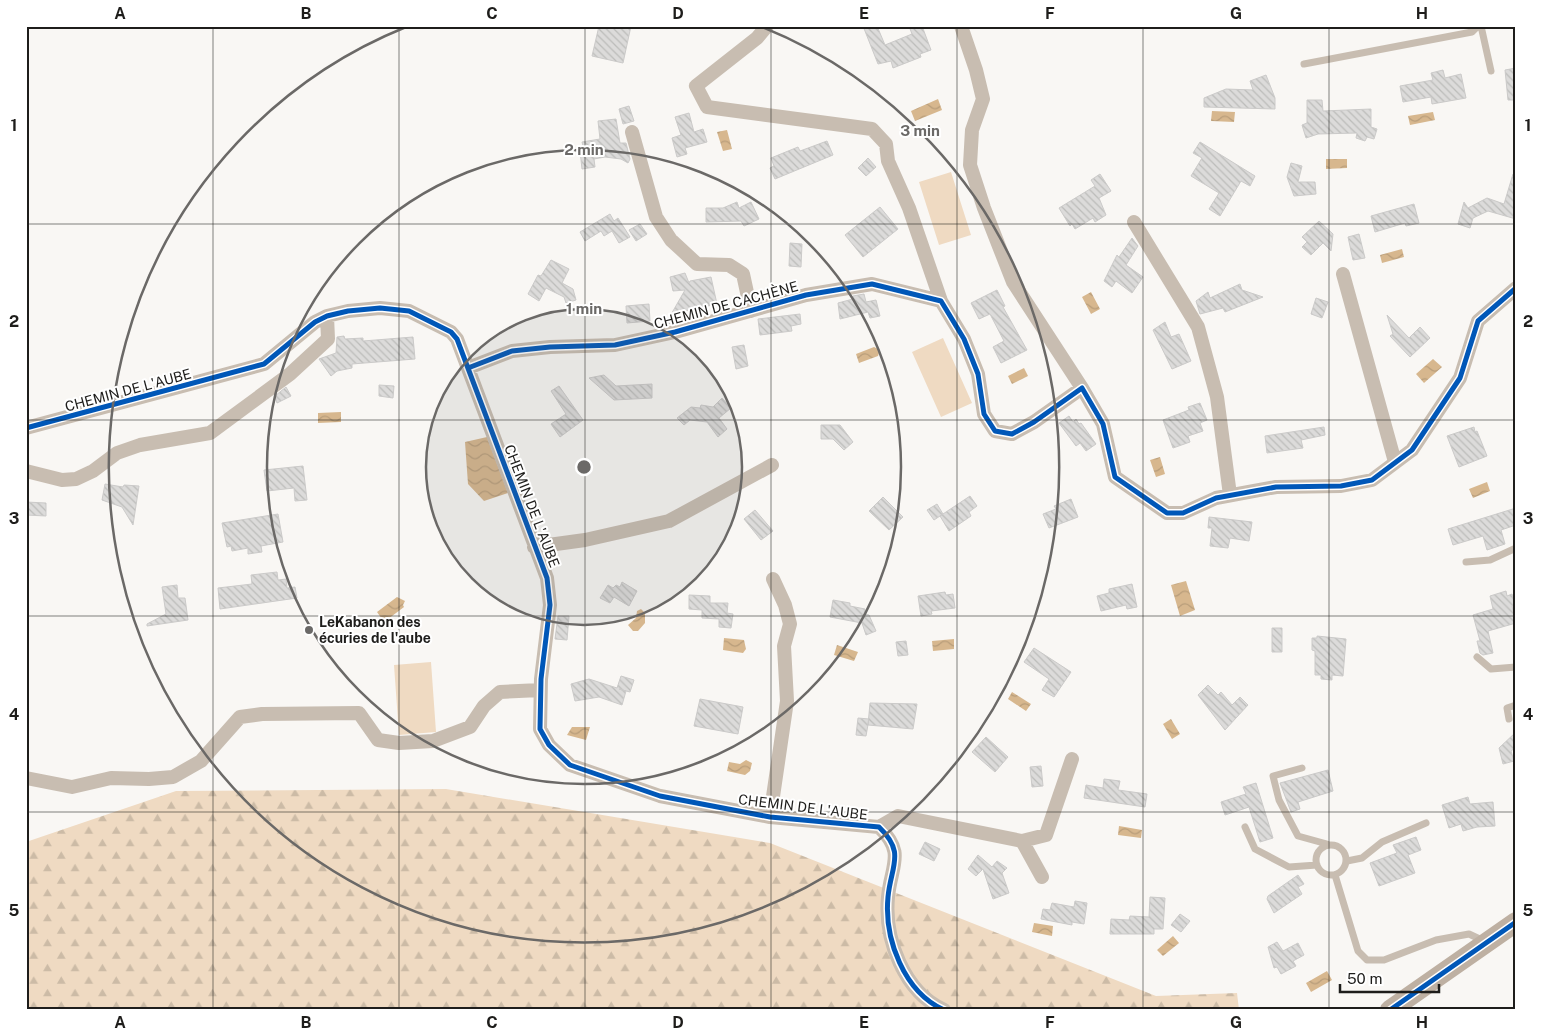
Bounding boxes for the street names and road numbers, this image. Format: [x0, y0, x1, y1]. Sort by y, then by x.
street label: CHEMIN DE CACHÈNE [652, 277, 800, 332]
street label: CHEMIN DE L'AUBE [63, 365, 193, 415]
street label: CHEMIN DE L'AUBE [501, 442, 563, 570]
street label: CHEMIN DE L'AUBE [737, 791, 869, 823]

